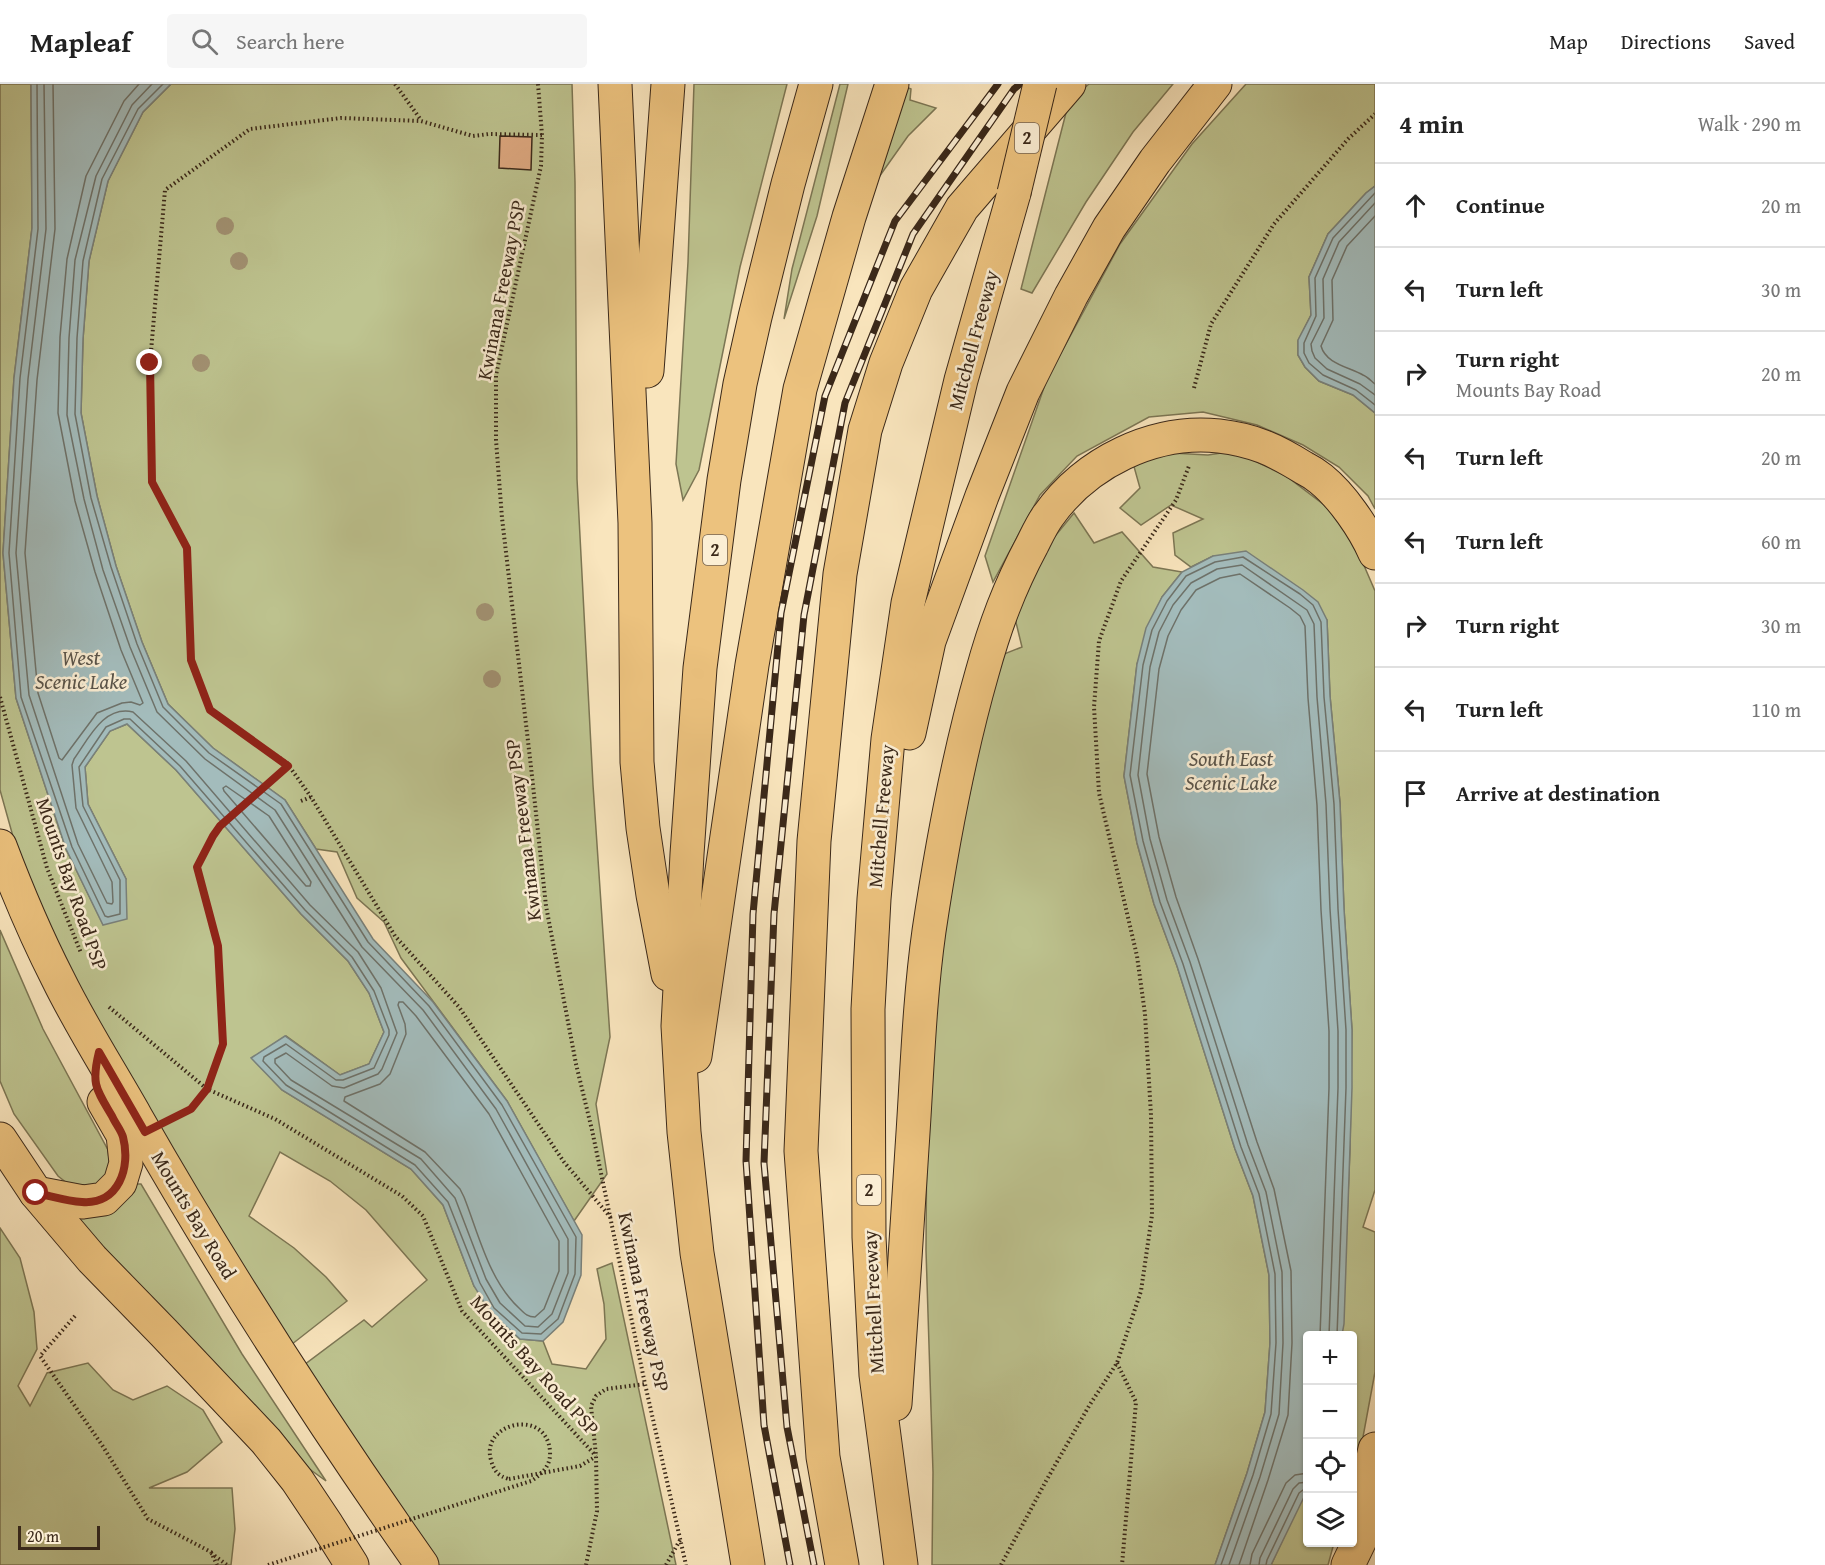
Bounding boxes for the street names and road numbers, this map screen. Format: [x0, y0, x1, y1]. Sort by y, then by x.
road number: 2 [1015, 123, 1039, 153]
street label: Kwinana Freeway PSP [469, 197, 532, 382]
street label: Mitchell Freeway [940, 267, 1005, 413]
road number: 2 [703, 535, 727, 565]
street label: Kwinana Freeway PSP [497, 738, 548, 923]
street label: Mitchell Freeway [860, 743, 901, 889]
street label: Mounts Bay Road PSP [29, 794, 116, 974]
street label: Mounts Bay Road [145, 1145, 244, 1285]
road number: 2 [857, 1175, 881, 1205]
street label: Kwinana Freeway PSP [611, 1209, 678, 1394]
street label: Mitchell Freeway [854, 1230, 891, 1375]
street label: Mounts Bay Road PSP [464, 1288, 607, 1442]

